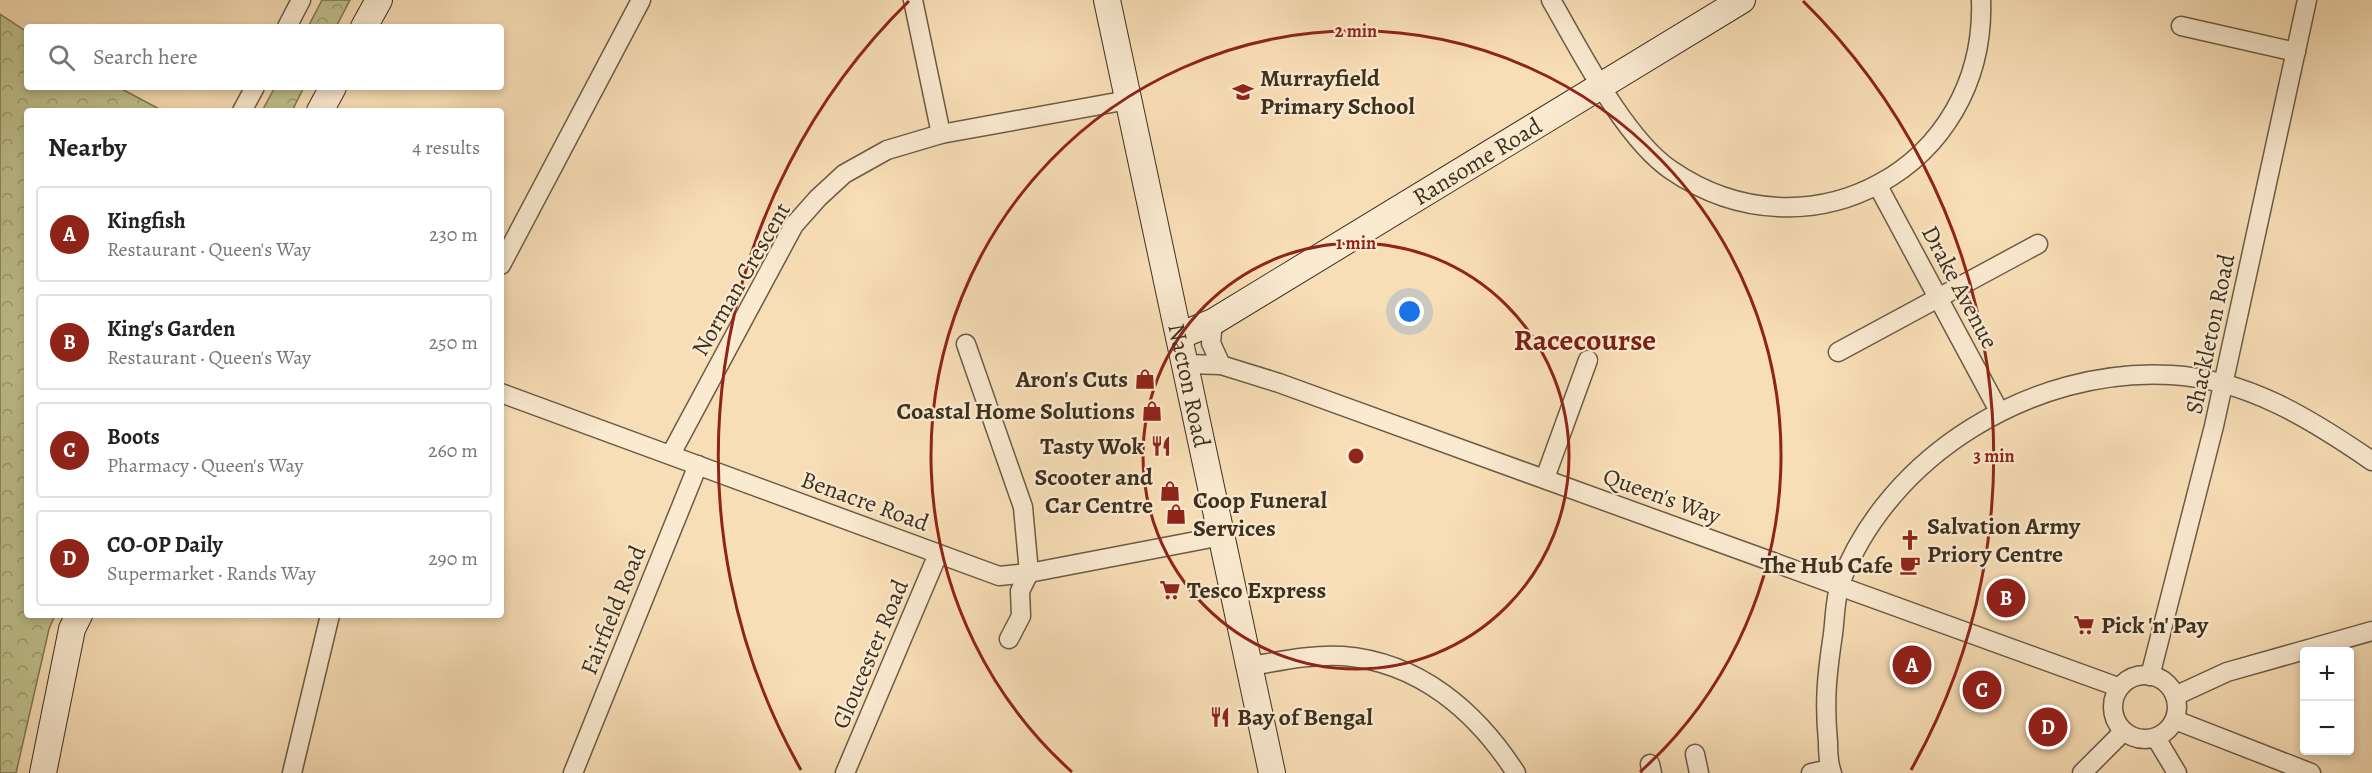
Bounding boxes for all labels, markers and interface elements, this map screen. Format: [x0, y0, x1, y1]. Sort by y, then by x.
text: 2 min [1335, 19, 1377, 43]
search box [24, 24, 504, 90]
icon: search [45, 41, 78, 74]
text: Search here [93, 42, 198, 72]
place label: Murrayfield Primary School [1260, 62, 1415, 122]
school or university icon: Murrayfield Primary School [1231, 80, 1255, 104]
street label: Ransome Road [1407, 110, 1548, 213]
text: Nearby [48, 130, 127, 165]
text: 4 results [412, 134, 480, 161]
street label: Norman Crescent [684, 196, 798, 362]
text: Kingfish [107, 206, 186, 236]
street label: Drake Avenue [1914, 220, 2006, 354]
text: A [63, 221, 76, 248]
text: 230 m [429, 221, 478, 248]
text: 1 min [1336, 231, 1376, 255]
text: Restaurant · Queen's Way [107, 236, 311, 263]
street label: Shackleton Road [2177, 251, 2243, 417]
your location [1395, 297, 1424, 326]
text: King's Garden [107, 314, 235, 344]
street label: Nacton Road [1160, 320, 1218, 450]
district label: Racecourse [1514, 320, 1656, 360]
text: B [63, 329, 76, 356]
text: 250 m [429, 329, 478, 356]
text: Restaurant · Queen's Way [107, 344, 311, 371]
place label: Aron's Cuts [1015, 363, 1128, 395]
shop icon: Aron's Cuts [1133, 367, 1157, 391]
place label: Coastal Home Solutions [897, 395, 1135, 427]
shop icon: Coastal Home Solutions [1140, 399, 1164, 423]
text: Boots [107, 422, 160, 452]
place label: Tasty Wok [1040, 430, 1145, 462]
restaurant icon: Tasty Wok [1149, 434, 1173, 458]
text: C [63, 437, 76, 464]
text: 260 m [428, 437, 478, 464]
text: 3 min [1973, 444, 2015, 468]
centre of rings [1346, 446, 1366, 466]
text: Pharmacy · Queen's Way [107, 452, 303, 479]
street label: Queen's Way [1599, 460, 1726, 532]
place label: Scooter and Car Centre [1035, 461, 1153, 521]
street label: Benacre Road [797, 463, 933, 539]
shop icon: Scooter and Car Centre [1158, 479, 1182, 503]
place label: Coop Funeral Services [1193, 484, 1328, 544]
shop icon: Coop Funeral Services [1164, 502, 1188, 526]
place label: Salvation Army Priory Centre [1927, 510, 2081, 570]
church icon: Salvation Army Priory Centre [1898, 528, 1922, 552]
text: CO-OP Daily [107, 530, 223, 560]
street label: Fairfield Road [573, 541, 653, 679]
text: D [63, 545, 76, 572]
text: 290 m [428, 545, 478, 572]
place label: The Hub Cafe [1760, 549, 1893, 581]
cafe icon: The Hub Cafe [1898, 553, 1922, 577]
text: Supermarket · Rands Way [107, 560, 316, 587]
street label: Gloucester Road [824, 574, 916, 734]
place label: Tesco Express [1187, 574, 1326, 606]
pin: B [1986, 576, 2026, 620]
supermarket icon: Tesco Express [1158, 578, 1182, 602]
place label: Pick 'n' Pay [2101, 609, 2209, 641]
supermarket icon: Pick 'n' Pay [2072, 613, 2096, 637]
pin: A [1892, 642, 1932, 688]
map controls [2300, 647, 2354, 755]
button: + [2300, 647, 2354, 701]
pin: C [1962, 668, 2002, 712]
place label: Bay of Bengal [1237, 701, 1373, 733]
button: − [2300, 701, 2354, 755]
pin: D [2028, 704, 2068, 750]
restaurant icon: Bay of Bengal [1208, 705, 1232, 729]

